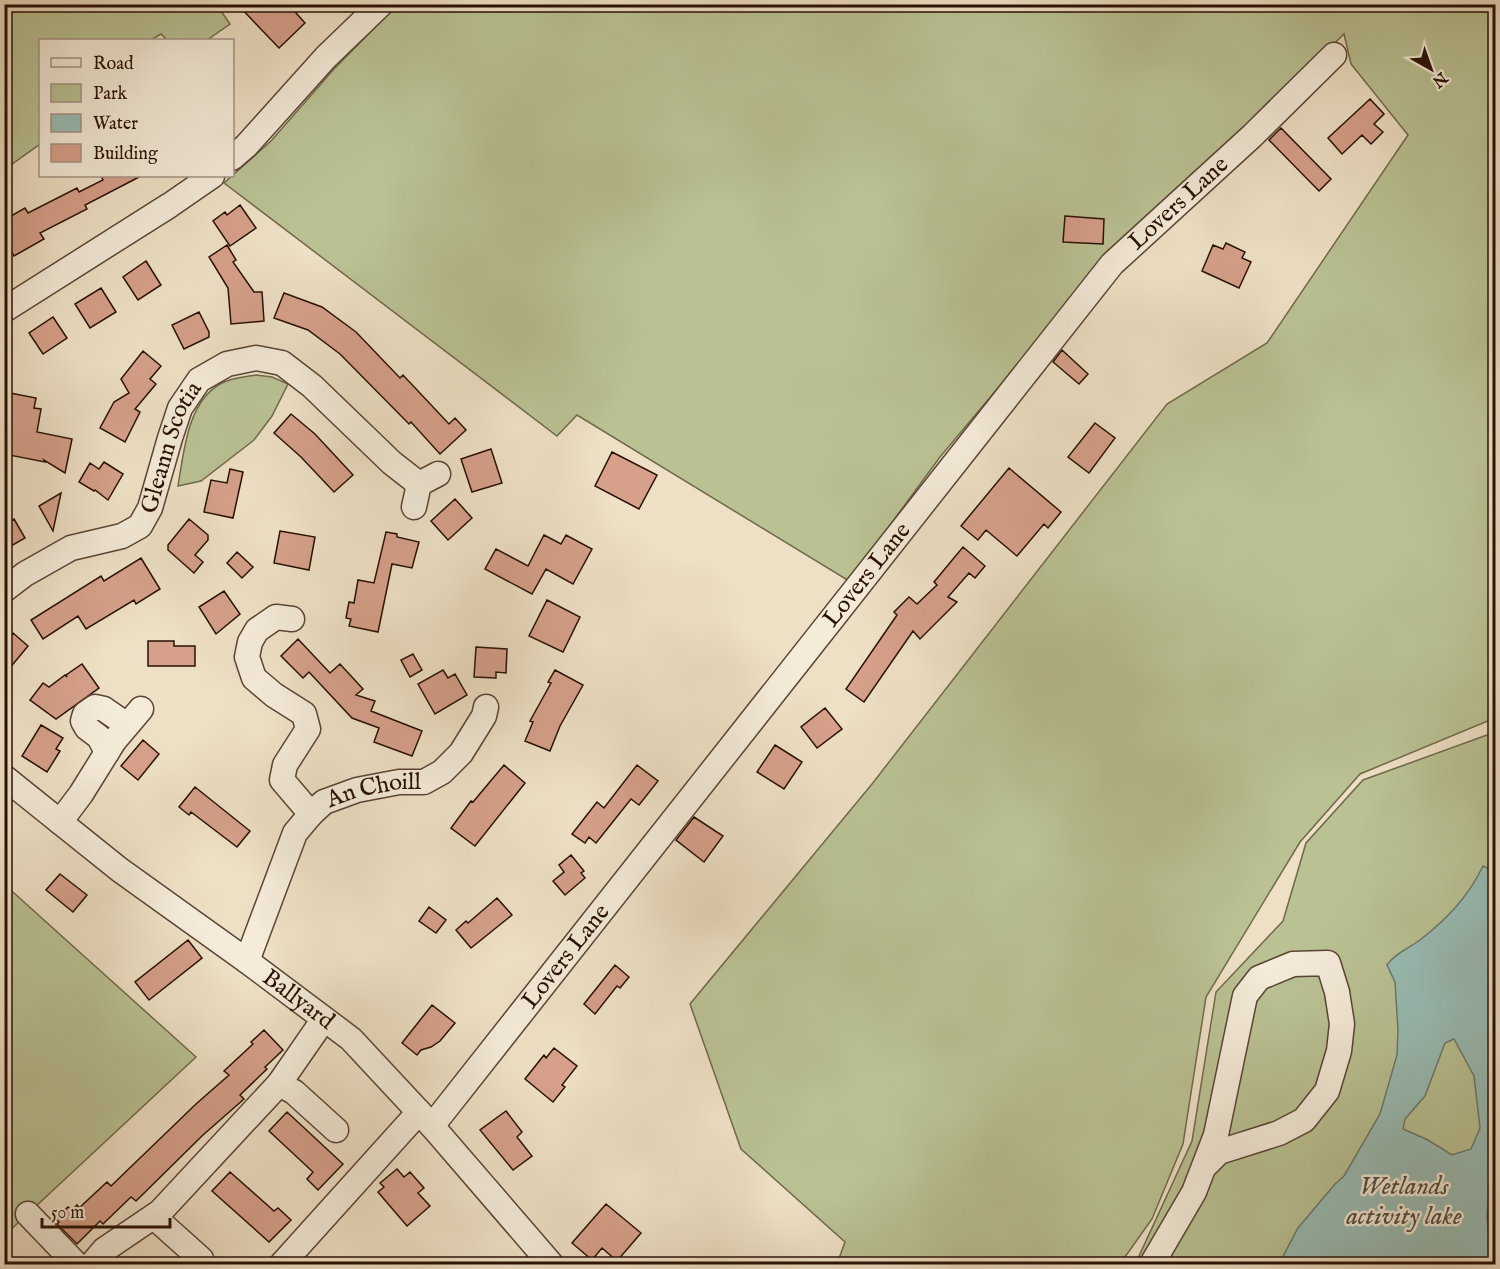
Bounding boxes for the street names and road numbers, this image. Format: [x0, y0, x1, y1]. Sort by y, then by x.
street label: Lovers Lane [1122, 150, 1235, 257]
street label: Gleann Scotia [134, 375, 209, 517]
street label: Lovers Lane [816, 516, 918, 634]
street label: An Choill [321, 766, 422, 816]
street label: Lovers Lane [515, 898, 617, 1015]
street label: Ballyard [256, 962, 341, 1037]

